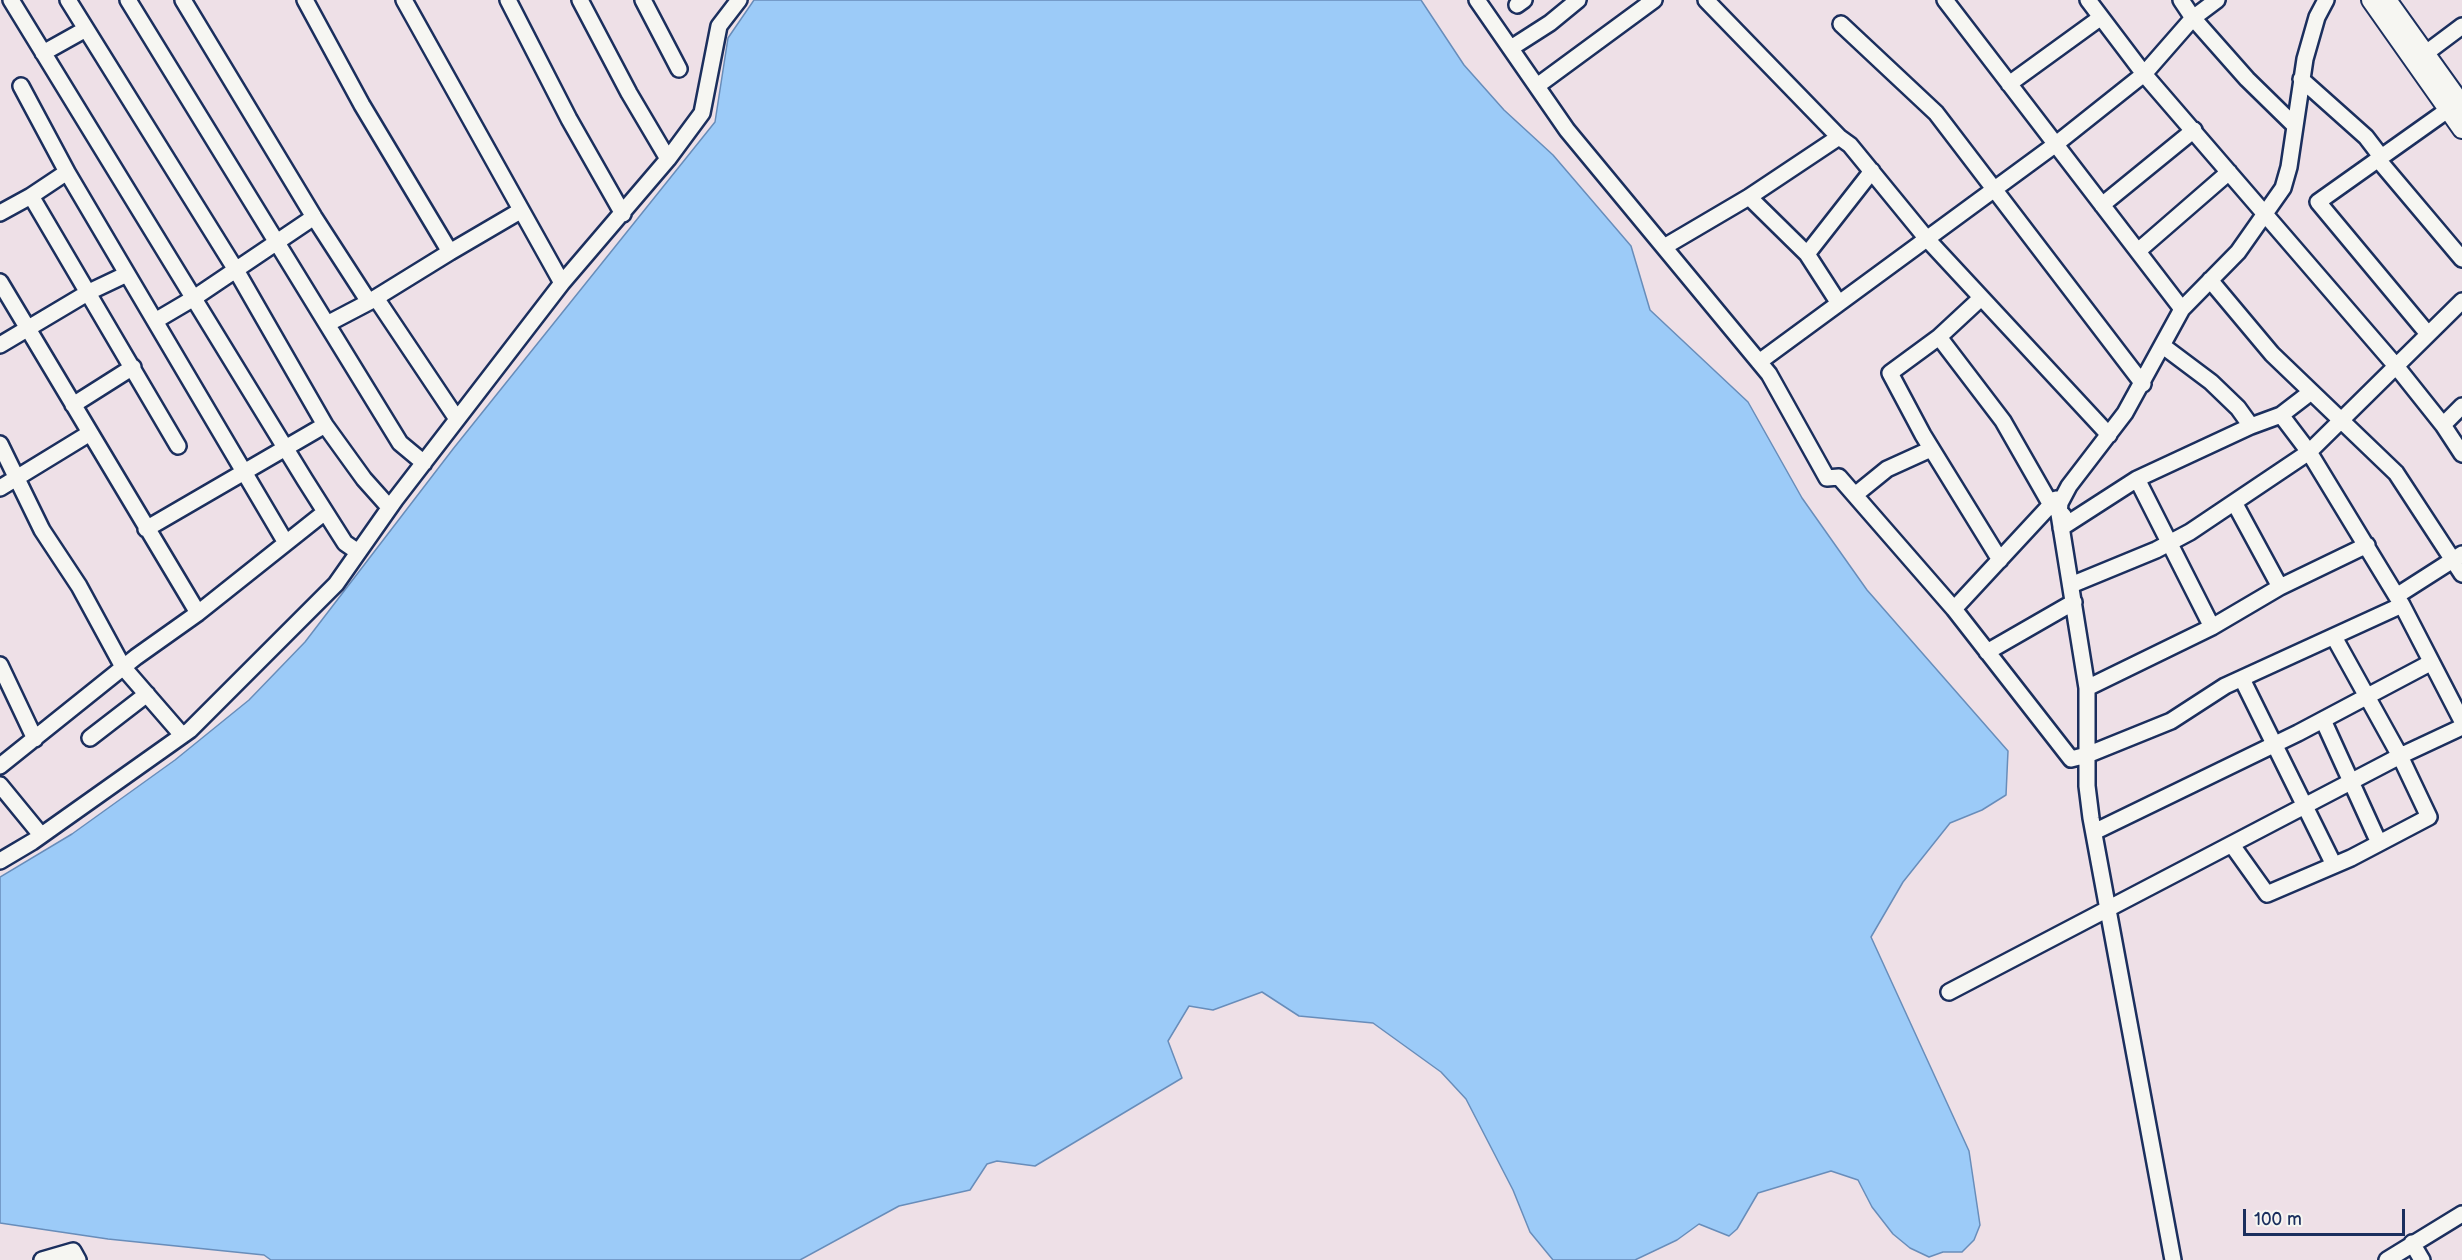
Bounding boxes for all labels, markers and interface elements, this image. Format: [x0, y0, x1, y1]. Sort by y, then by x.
scale bar [2246, 1197, 2408, 1235]
text: 100 m [2254, 1209, 2302, 1230]

